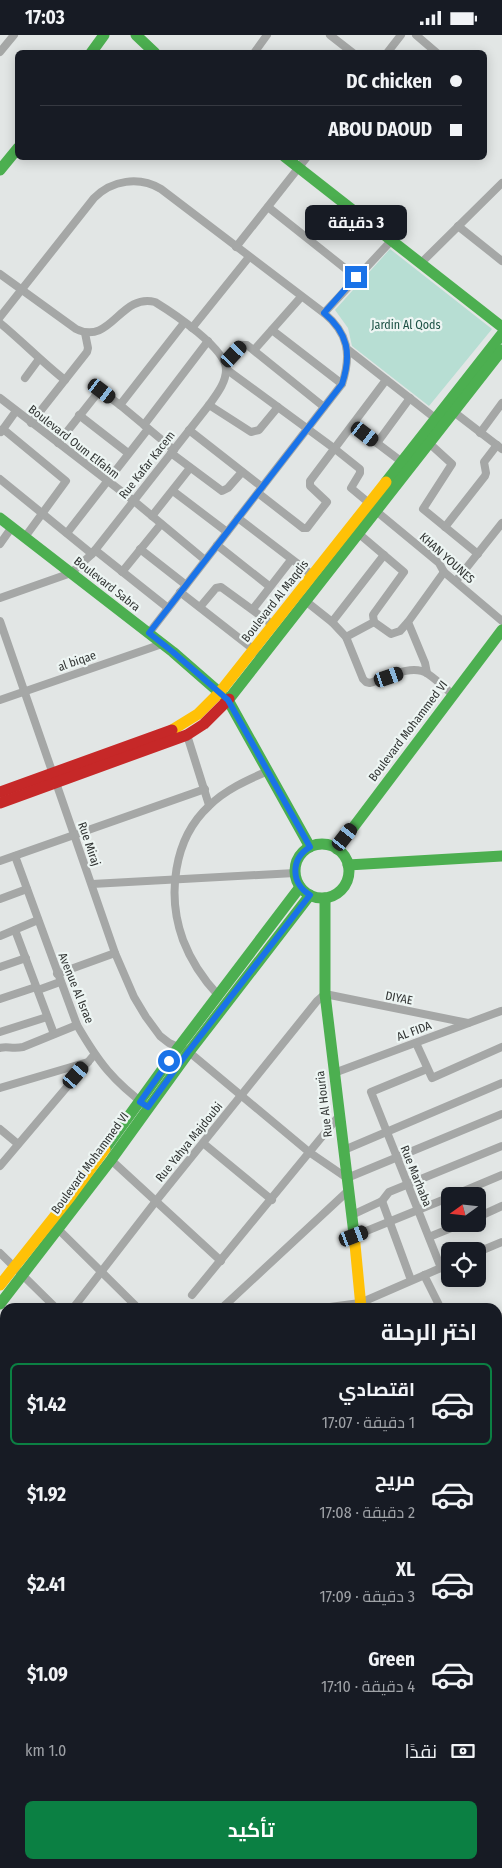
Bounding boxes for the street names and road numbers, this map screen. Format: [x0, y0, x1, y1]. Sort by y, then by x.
street label: Boulevard Oum Elfahm [26, 402, 122, 482]
street label: Rue Kafar Kacem [116, 428, 178, 502]
street label: KHAN YOUNES [417, 530, 477, 586]
street label: Boulevard Sabra [71, 554, 143, 614]
street label: Boulevard Al Maqdis [239, 557, 311, 645]
street label: al biqae [56, 648, 98, 674]
street label: Boulevard Mohammed VI [366, 678, 450, 784]
street label: Rue Miraj [75, 820, 103, 868]
street label: Avenue Al Israe [55, 951, 97, 1025]
street label: DIYAE [384, 989, 414, 1008]
street label: AL FIDA [395, 1018, 434, 1044]
street label: Rue Al Houria [313, 1070, 335, 1138]
street label: Rue Yahya Majdoubi [153, 1099, 225, 1185]
street label: Boulevard Mohammed VI [48, 1109, 132, 1217]
street label: Rue Marhaba [397, 1143, 435, 1209]

